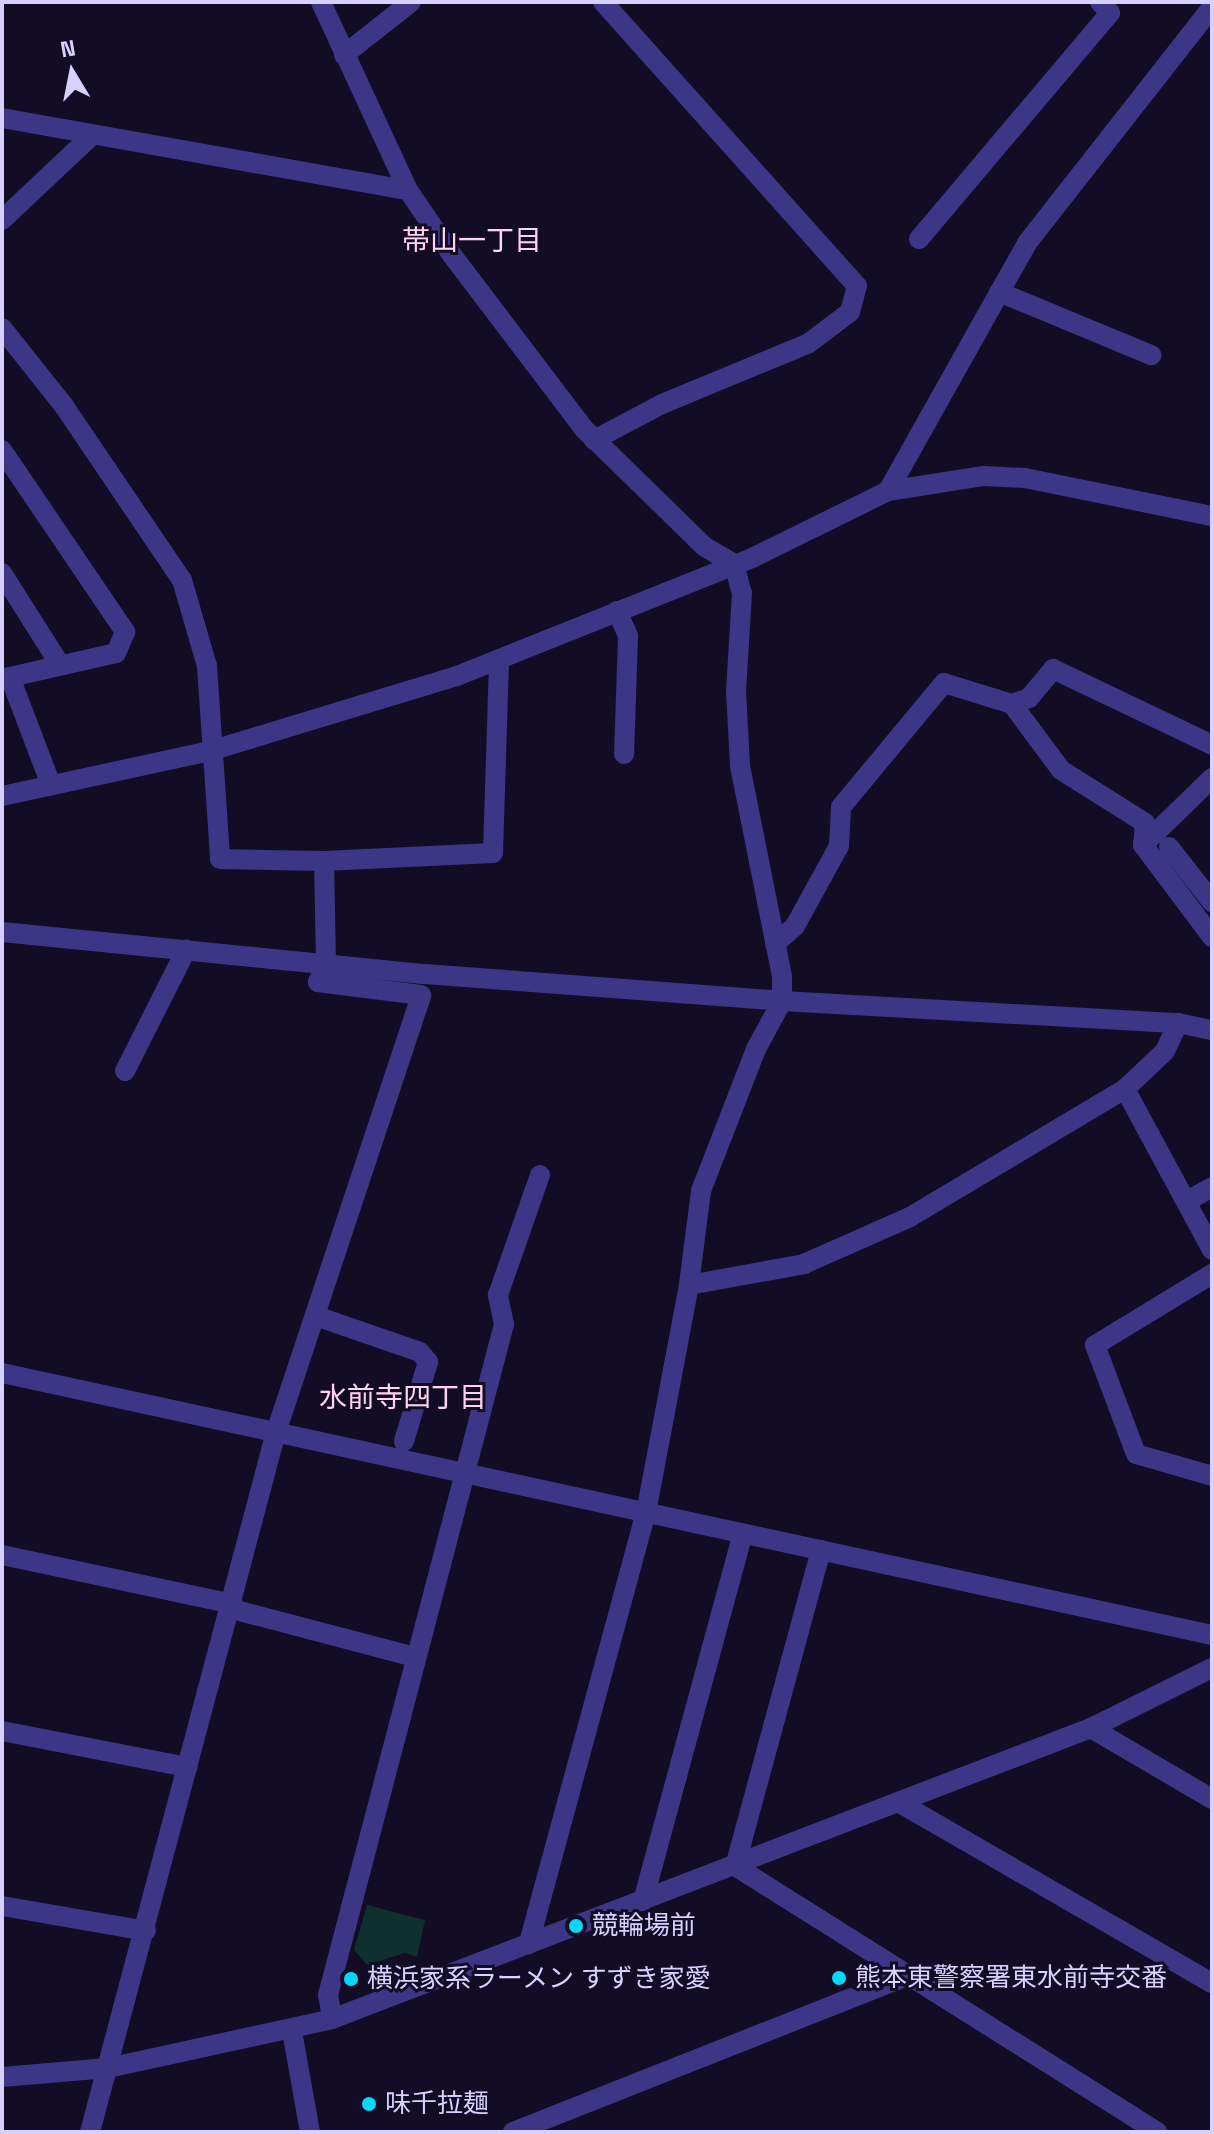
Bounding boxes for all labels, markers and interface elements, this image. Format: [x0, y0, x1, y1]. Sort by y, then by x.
north arrow [32, 32, 112, 112]
text: N [58, 33, 78, 63]
district label: 帯山一丁目 [402, 223, 542, 257]
district label: 水前寺四丁目 [319, 1380, 487, 1414]
place label: 競輪場前 [592, 1910, 696, 1942]
marker: 競輪場前 [567, 1917, 585, 1935]
place label: 熊本東警察署東水前寺交番 [855, 1962, 1167, 1994]
place label: 横浜家系ラーメン すずき家愛 [367, 1963, 712, 1995]
marker: 熊本東警察署東水前寺交番 [830, 1969, 848, 1987]
marker: 横浜家系ラーメン すずき家愛 [342, 1970, 360, 1988]
place label: 味千拉麺 [385, 2088, 489, 2120]
marker: 味千拉麺 [360, 2095, 378, 2113]

